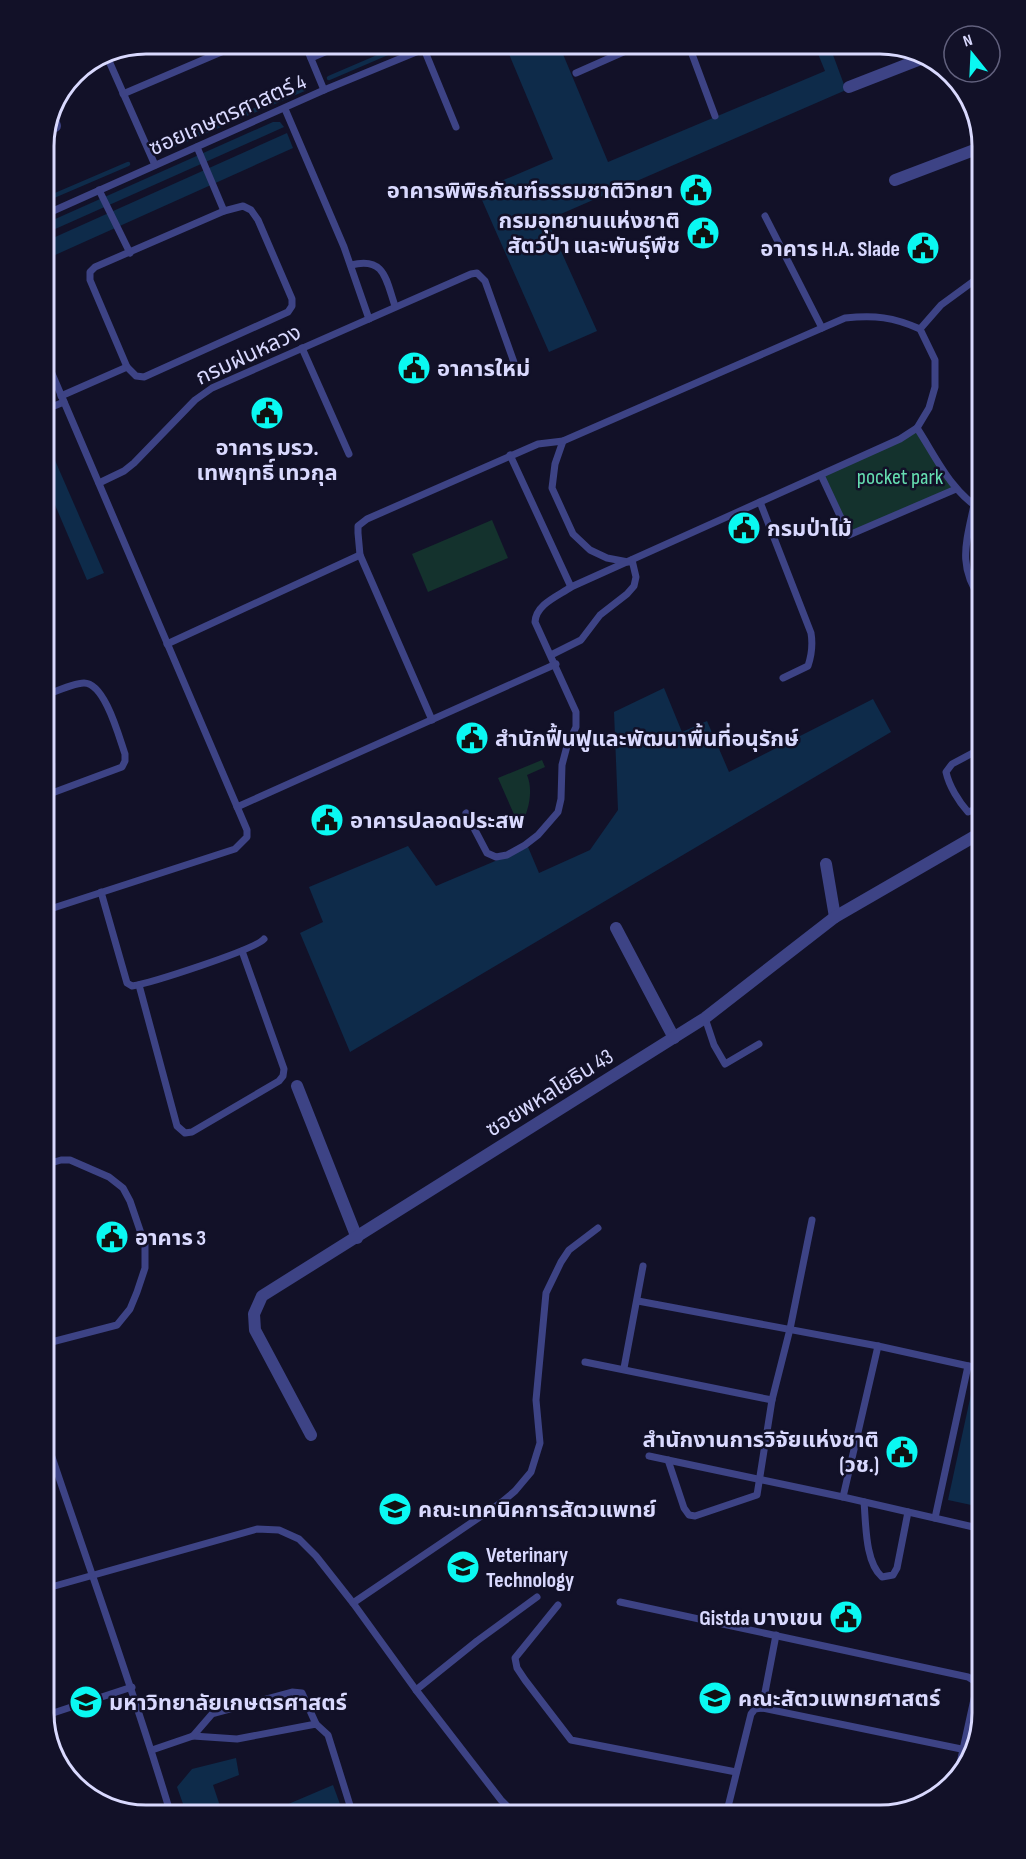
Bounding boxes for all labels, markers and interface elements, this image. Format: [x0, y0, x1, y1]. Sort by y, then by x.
north arrow [942, 24, 1002, 84]
text: N [961, 31, 975, 52]
street label: ซอยเกษตรศาสตร์ 4 [145, 69, 310, 162]
public building icon: อาคารพิพิธภัณฑ์ธรรมชาติวิทยา [678, 172, 714, 208]
place label: อาคารพิพิธภัณฑ์ธรรมชาติวิทยา [387, 178, 673, 205]
place label: กรมอุทยานแห่งชาติ สัตว์ป่า และพันธุ์พืช [498, 208, 680, 260]
public building icon: กรมอุทยานแห่งชาติ สัตว์ป่า และพันธุ์พืช [685, 215, 721, 251]
public building icon: อาคาร H.A. Slade [905, 230, 941, 266]
place label: อาคาร H.A. Slade [760, 236, 900, 263]
street label: กรมฝนหลวง [192, 319, 306, 392]
public building icon: อาคารใหม่ [396, 350, 432, 386]
place label: อาคารใหม่ [437, 356, 530, 383]
public building icon: อาคาร มรว. เทพฤทธิ์ เทวกุล [249, 395, 285, 431]
place label: อาคาร มรว. เทพฤทธิ์ เทวกุล [196, 435, 338, 487]
park label: pocket park [857, 464, 944, 491]
public building icon: กรมป่าไม้ [726, 510, 762, 546]
place label: กรมป่าไม้ [767, 516, 852, 543]
public building icon: สำนักฟื้นฟูและพัฒนาพื้นที่อนุรักษ์ [454, 720, 490, 756]
place label: สำนักฟื้นฟูและพัฒนาพื้นที่อนุรักษ์ [495, 723, 799, 753]
public building icon: อาคารปลอดประสพ [309, 802, 345, 838]
place label: อาคารปลอดประสพ [350, 808, 524, 835]
street label: ซอยพหลโยธิน 43 [481, 1043, 619, 1143]
public building icon: อาคาร 3 [94, 1219, 130, 1255]
place label: อาคาร 3 [135, 1225, 206, 1252]
place label: สำนักงานการวิจัยแห่งชาติ (วช.) [642, 1427, 879, 1479]
public building icon: สำนักงานการวิจัยแห่งชาติ (วช.) [884, 1434, 920, 1470]
school or university icon: คณะเทคนิคการสัตวแพทย์ [377, 1491, 413, 1527]
place label: คณะเทคนิคการสัตวแพทย์ [418, 1497, 656, 1524]
place label: Veterinary Technology [486, 1542, 574, 1594]
school or university icon: Veterinary Technology [445, 1549, 481, 1585]
public building icon: Gistda บางเขน [828, 1599, 864, 1635]
place label: Gistda บางเขน [699, 1605, 823, 1632]
school or university icon: คณะสัตวแพทยศาสตร์ [697, 1680, 733, 1716]
school or university icon: มหาวิทยาลัยเกษตรศาสตร์ [68, 1684, 104, 1720]
place label: คณะสัตวแพทยศาสตร์ [738, 1686, 941, 1713]
place label: มหาวิทยาลัยเกษตรศาสตร์ [109, 1690, 347, 1717]

